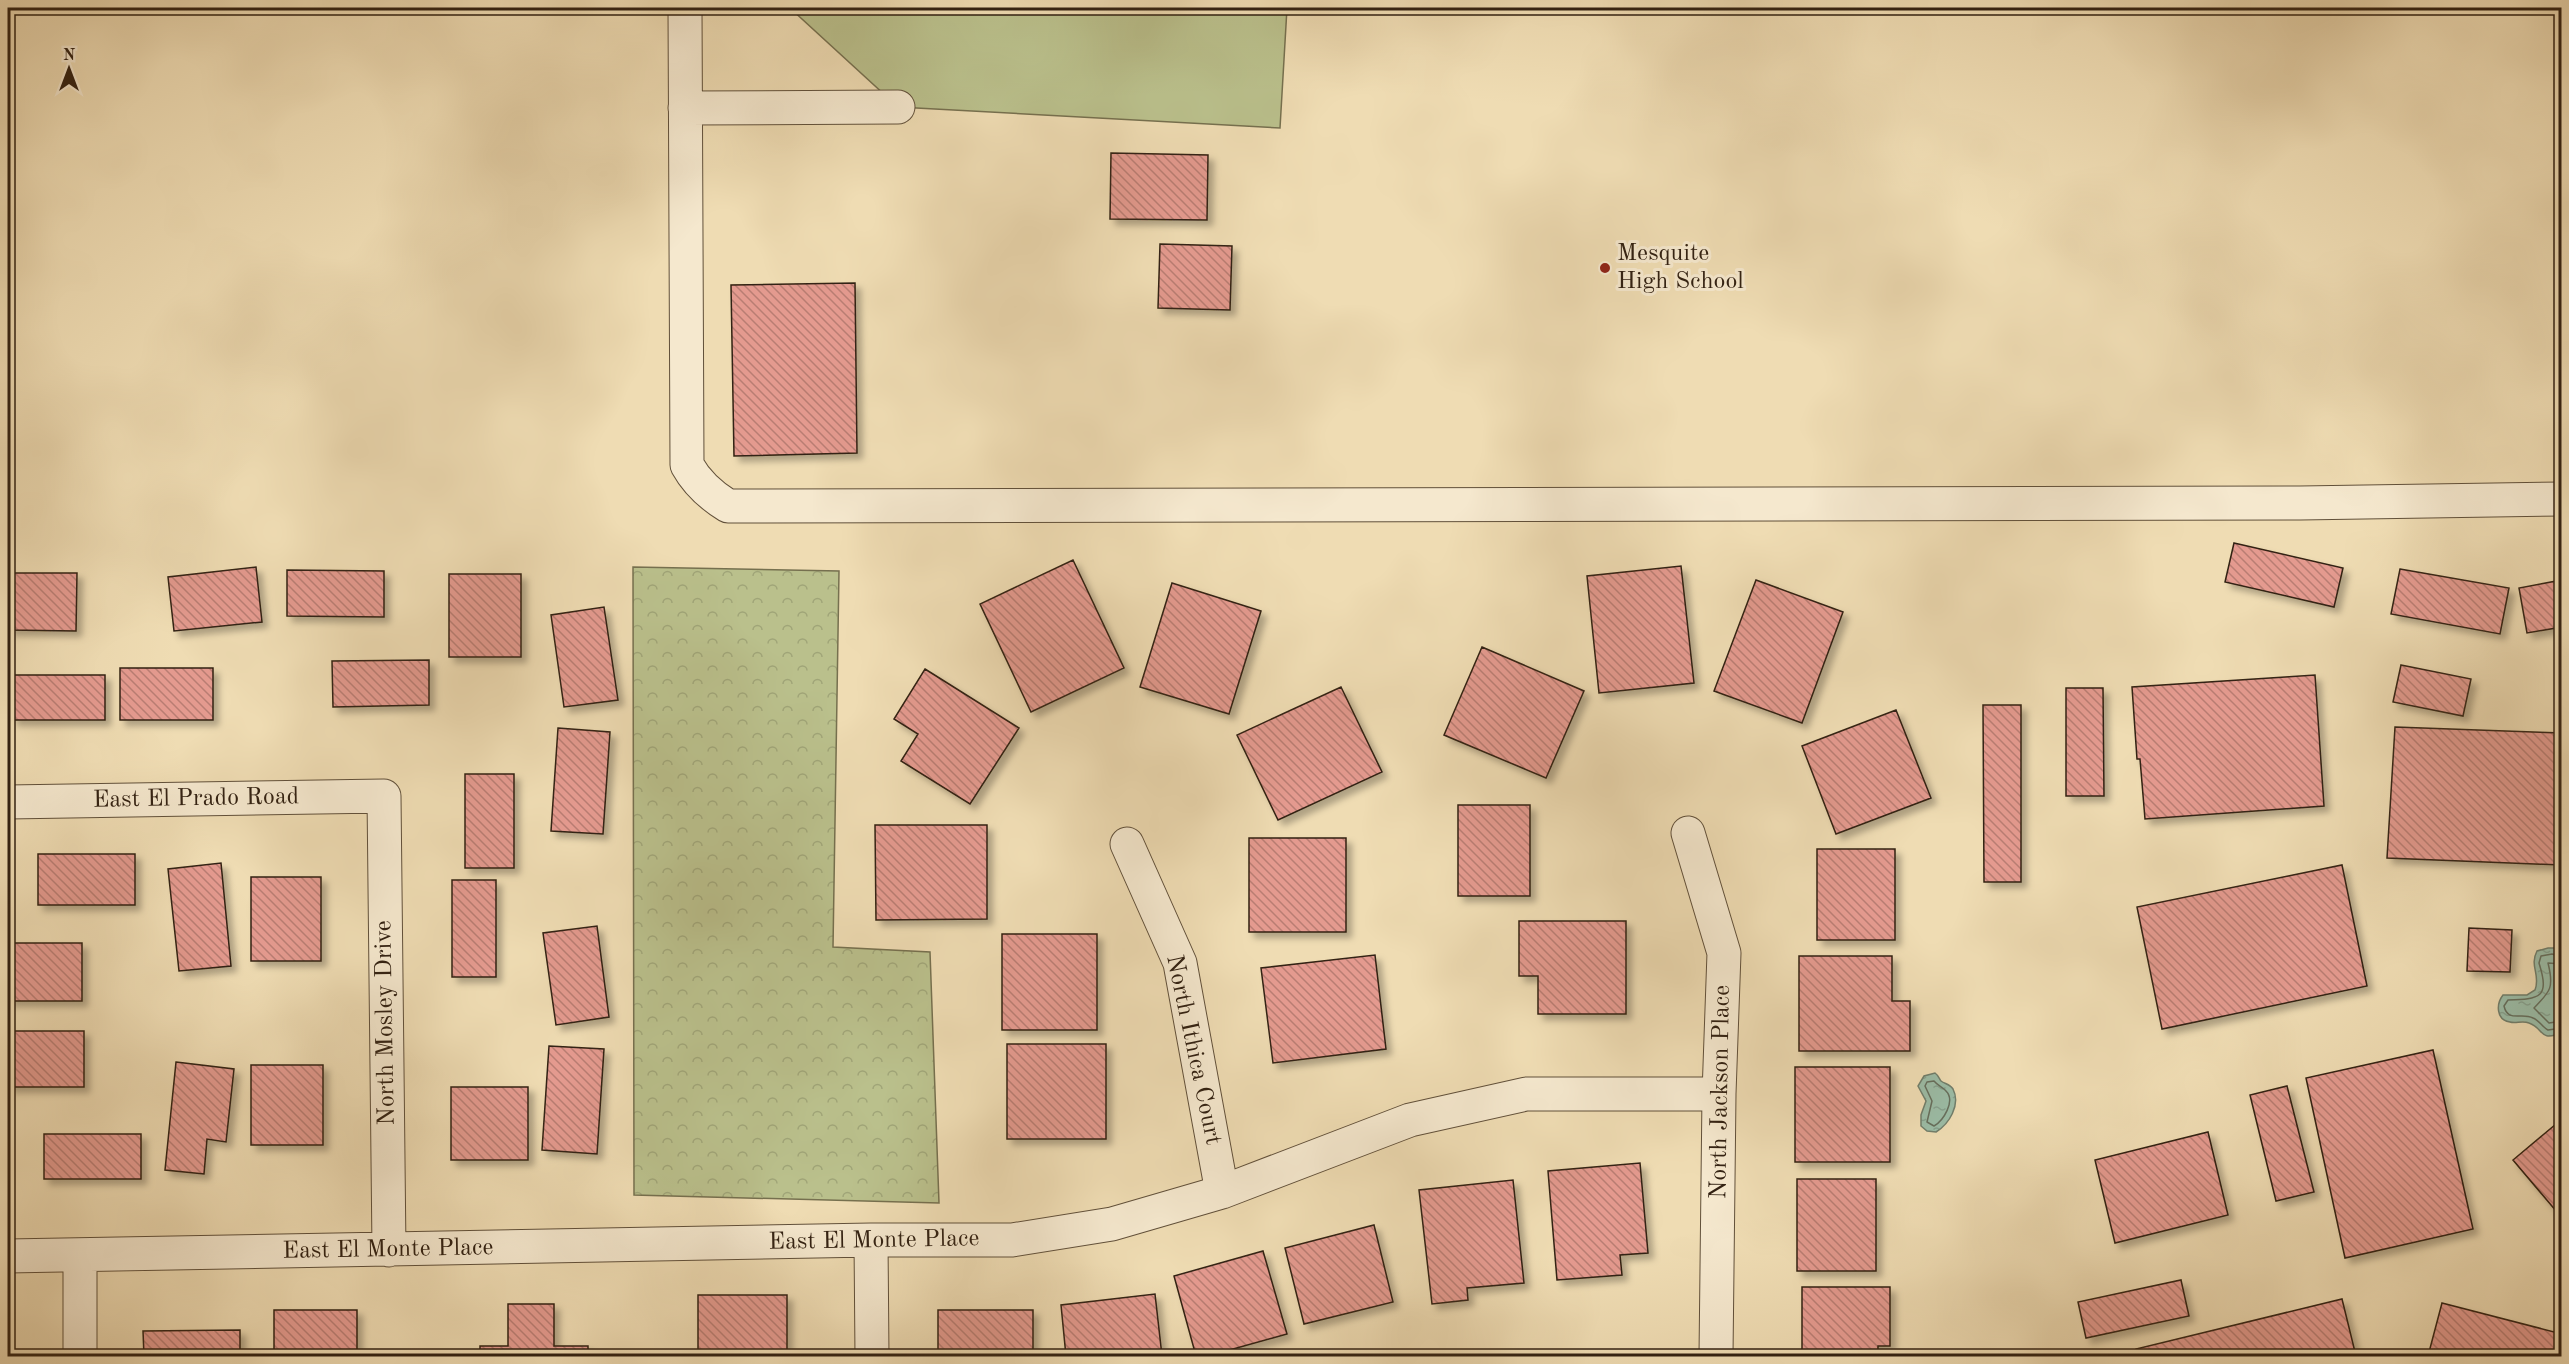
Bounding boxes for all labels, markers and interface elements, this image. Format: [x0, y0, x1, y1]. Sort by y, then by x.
north arrow [39, 39, 99, 99]
text: N [63, 48, 76, 64]
place label: Mesquite High School [1617, 242, 1744, 294]
marker: Mesquite High School [1598, 261, 1612, 275]
street label: East El Prado Road [93, 785, 299, 813]
street label: North Mosley Drive [372, 920, 400, 1126]
street label: North Ithica Court [1161, 953, 1225, 1147]
street label: North Jackson Place [1707, 985, 1735, 1199]
street label: East El Monte Place [768, 1227, 980, 1255]
street label: East El Monte Place [282, 1236, 494, 1264]

